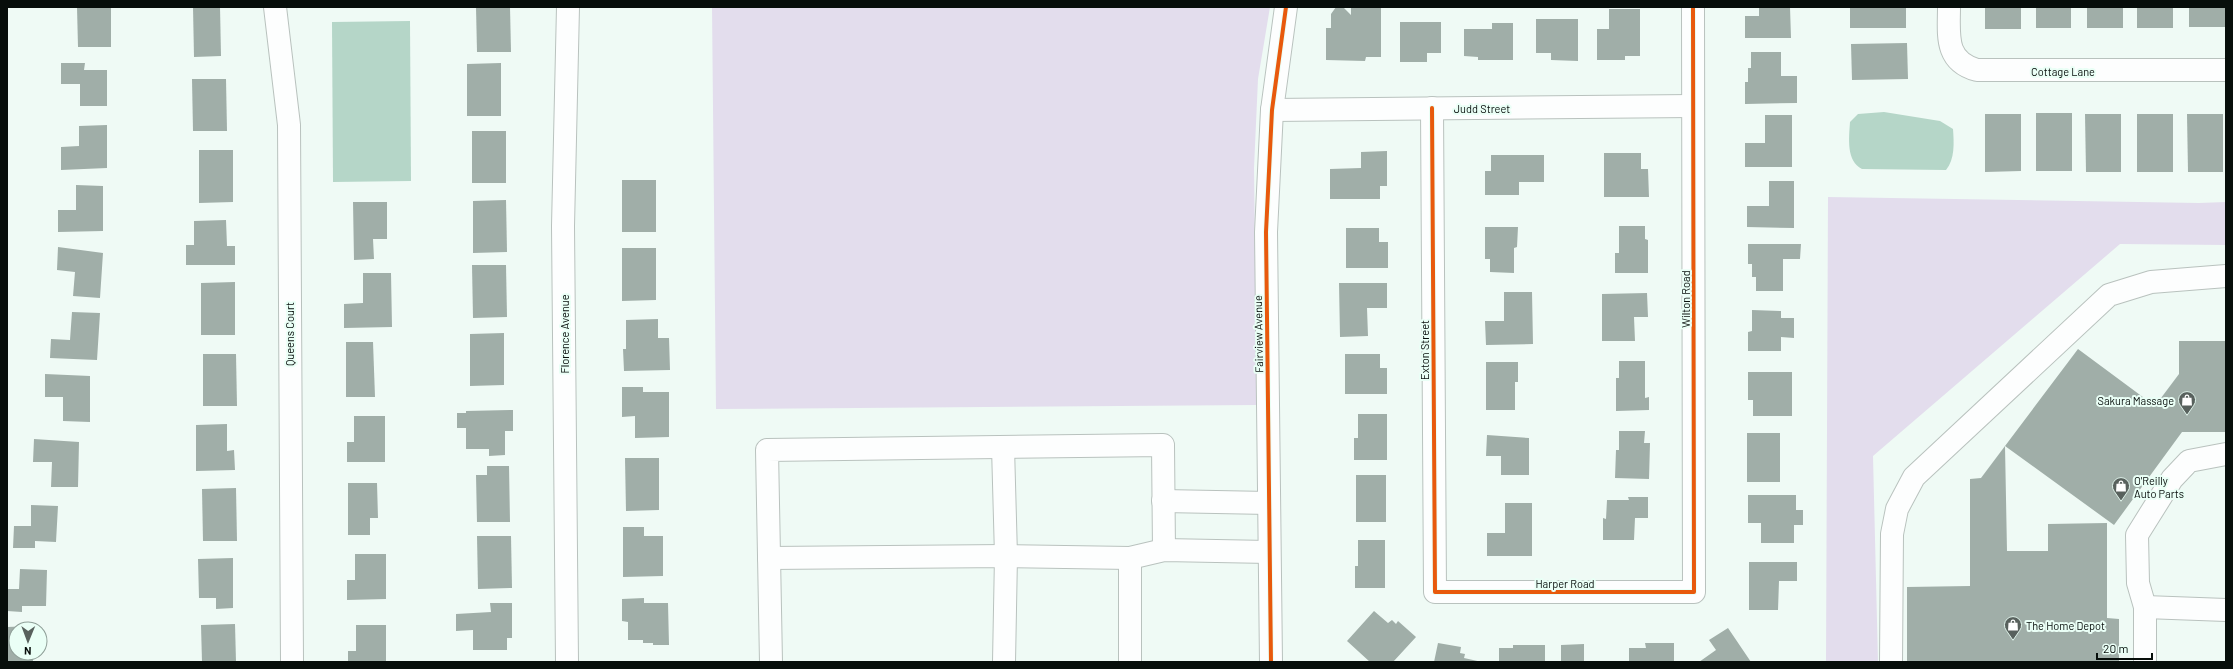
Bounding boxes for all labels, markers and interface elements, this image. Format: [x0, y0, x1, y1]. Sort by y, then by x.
street label: Cottage Lane [2031, 65, 2095, 78]
street label: Judd Street [1454, 102, 1510, 115]
street label: Wilton Road [1679, 270, 1692, 328]
street label: Florence Avenue [558, 294, 571, 374]
street label: Fairview Avenue [1251, 295, 1265, 373]
street label: Queens Court [283, 302, 296, 366]
street label: Exton Street [1418, 320, 1431, 380]
shop icon: Sakura Massage [2177, 390, 2197, 415]
place label: Sakura Massage [2097, 394, 2174, 407]
place label: O'Reilly Auto Parts [2134, 474, 2184, 500]
shop icon: O'Reilly Auto Parts [2111, 476, 2131, 501]
street label: Harper Road [1535, 577, 1595, 590]
shop icon: The Home Depot [2003, 615, 2023, 640]
place label: The Home Depot [2026, 619, 2105, 632]
north arrow [8, 621, 48, 661]
scale bar [2097, 635, 2152, 661]
text: 20 m [2103, 641, 2129, 655]
text: N [24, 645, 32, 658]

